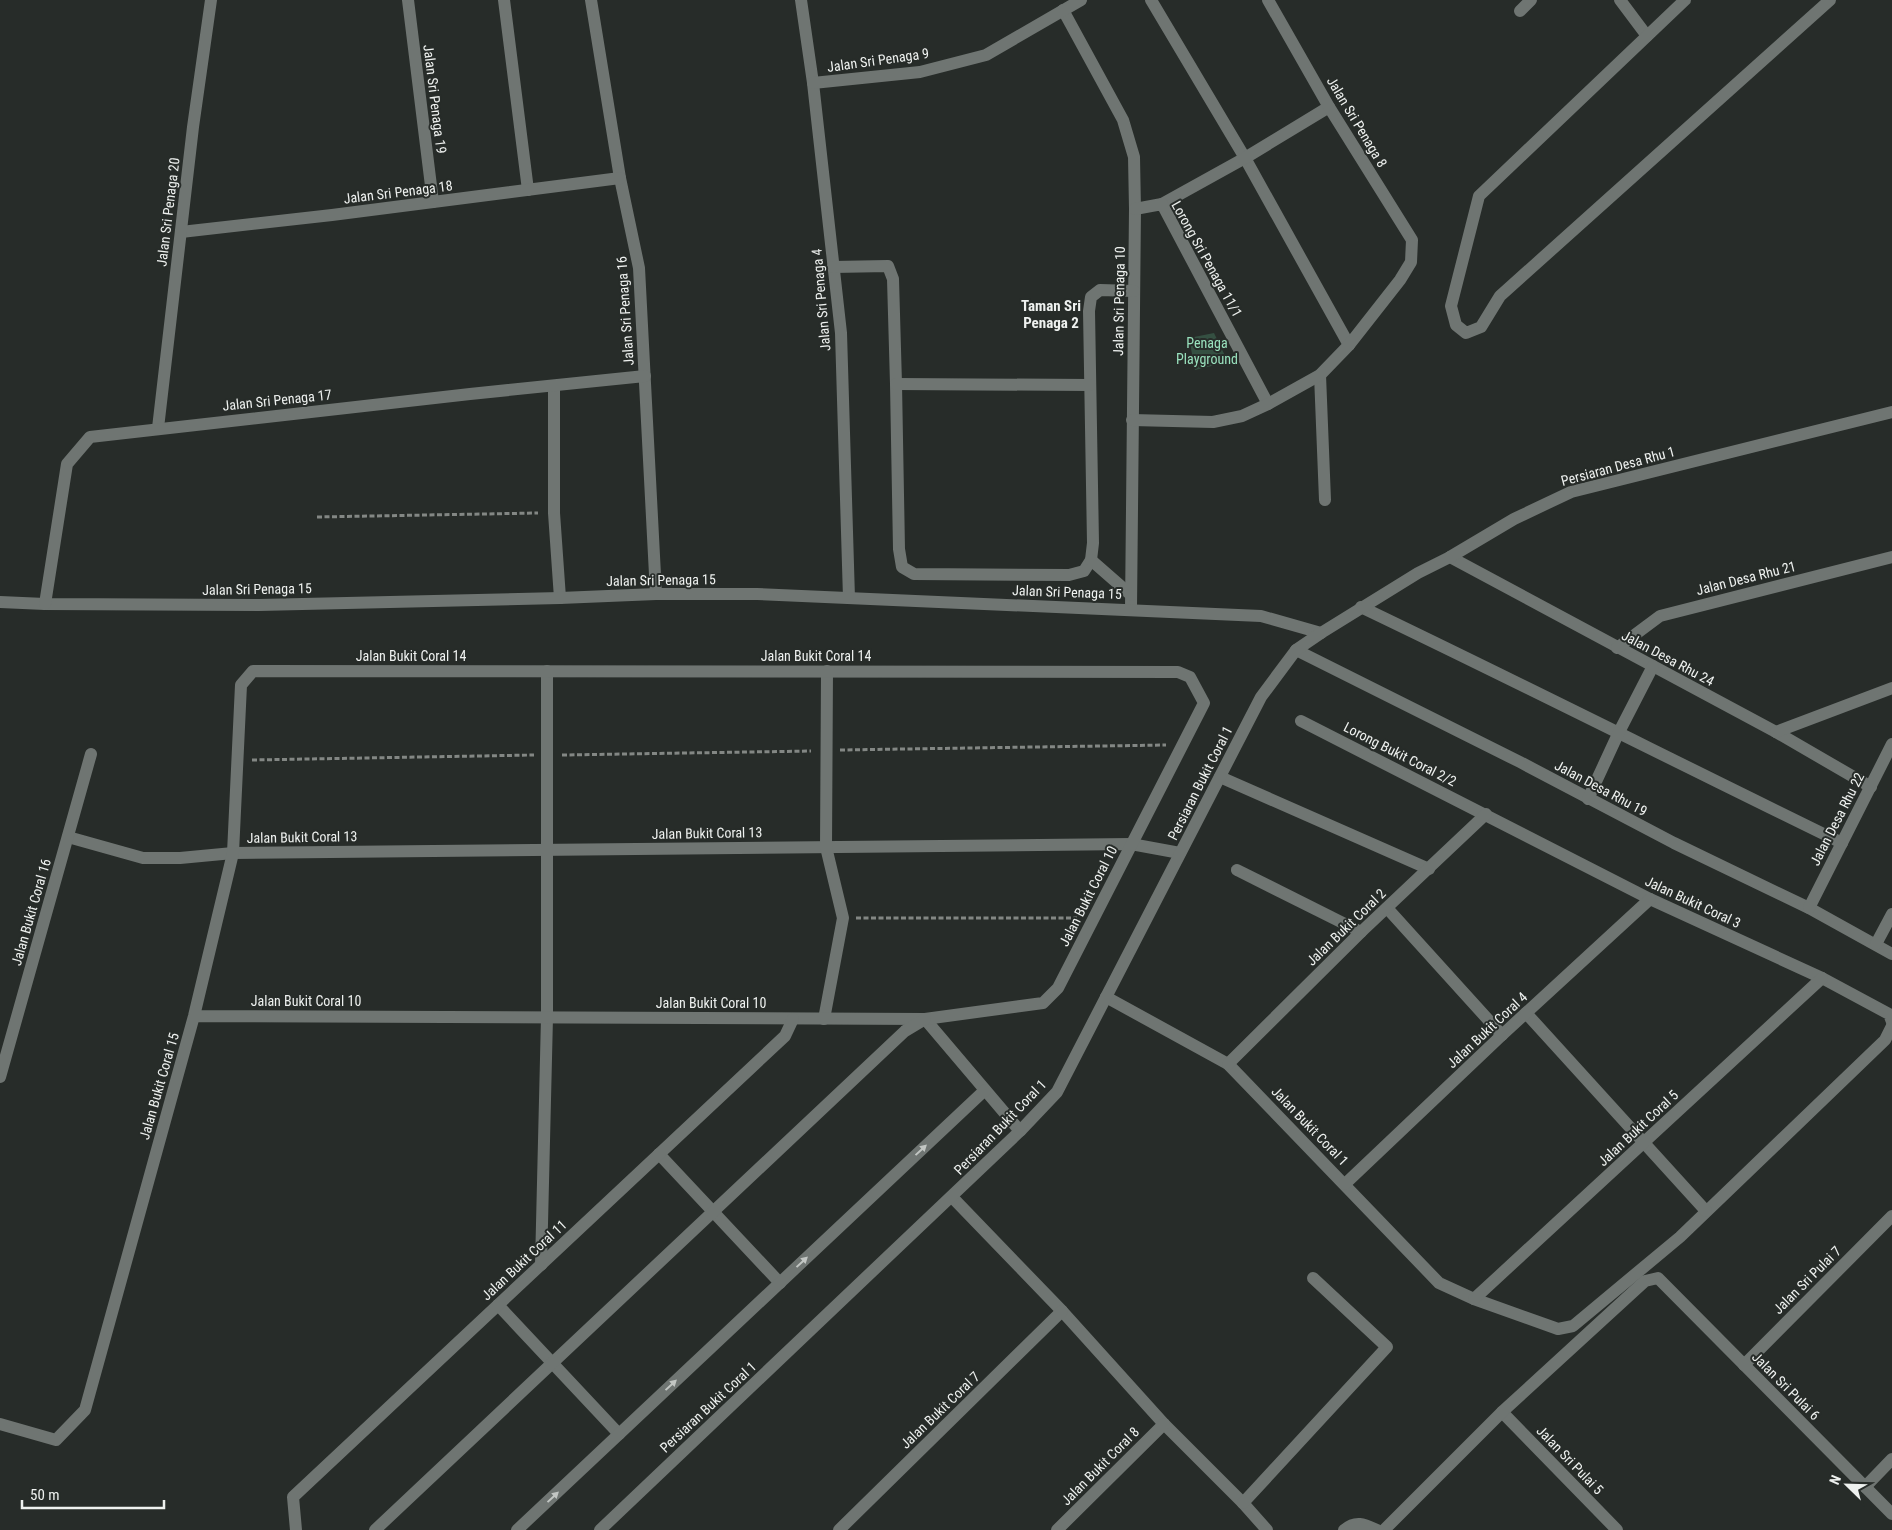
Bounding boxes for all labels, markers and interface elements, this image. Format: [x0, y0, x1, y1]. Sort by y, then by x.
street label: Jalan Sri Penaga 19 [420, 44, 450, 154]
street label: Jalan Sri Penaga 9 [826, 45, 930, 75]
street label: Jalan Sri Penaga 8 [1324, 74, 1390, 170]
street label: Jalan Sri Penaga 20 [153, 156, 183, 267]
street label: Jalan Sri Penaga 18 [343, 177, 454, 207]
street label: Lorong Sri Penaga 11/1 [1168, 198, 1246, 320]
street label: Jalan Sri Penaga 10 [1110, 246, 1128, 356]
street label: Jalan Sri Penaga 4 [809, 248, 833, 352]
street label: Jalan Sri Penaga 16 [613, 256, 637, 366]
district label: Taman Sri Penaga 2 [1021, 297, 1081, 332]
park label: Penaga Playground [1176, 335, 1238, 367]
street label: Jalan Sri Penaga 17 [222, 386, 332, 414]
street label: Persiaran Desa Rhu 1 [1559, 443, 1677, 489]
street label: Jalan Desa Rhu 21 [1694, 558, 1798, 598]
street label: Jalan Sri Penaga 15 [606, 571, 716, 589]
street label: Jalan Sri Penaga 15 [202, 580, 312, 598]
street label: Jalan Sri Penaga 15 [1012, 582, 1122, 602]
street label: Jalan Desa Rhu 24 [1619, 627, 1717, 689]
street label: Jalan Bukit Coral 14 [356, 648, 466, 664]
street label: Jalan Bukit Coral 14 [761, 648, 871, 664]
street label: Lorong Bukit Coral 2/2 [1341, 719, 1459, 789]
street label: Persiaran Bukit Coral 1 [1164, 723, 1236, 843]
street label: Jalan Desa Rhu 19 [1552, 757, 1650, 819]
street label: Jalan Desa Rhu 22 [1807, 770, 1867, 868]
street label: Jalan Bukit Coral 13 [652, 824, 762, 842]
street label: Jalan Bukit Coral 13 [247, 828, 357, 846]
street label: Jalan Bukit Coral 10 [1056, 843, 1120, 949]
street label: Jalan Bukit Coral 16 [8, 857, 54, 967]
street label: Jalan Bukit Coral 3 [1643, 873, 1743, 931]
street label: Jalan Bukit Coral 2 [1303, 885, 1389, 969]
street label: Jalan Bukit Coral 4 [1444, 989, 1530, 1071]
street label: Jalan Bukit Coral 10 [251, 993, 361, 1009]
street label: Jalan Bukit Coral 10 [656, 995, 766, 1011]
street label: Jalan Bukit Coral 15 [136, 1031, 182, 1141]
street label: Persiaran Bukit Coral 1 [951, 1076, 1049, 1178]
street label: Jalan Bukit Coral 1 [1268, 1083, 1352, 1169]
street label: Jalan Bukit Coral 5 [1595, 1087, 1681, 1169]
one-way arrow [914, 1144, 926, 1156]
street label: Jalan Bukit Coral 11 [478, 1216, 570, 1304]
street label: Jalan Sri Pulai 7 [1770, 1243, 1844, 1317]
one-way arrow [796, 1256, 808, 1268]
street label: Jalan Sri Pulai 6 [1749, 1349, 1823, 1423]
street label: Persiaran Bukit Coral 1 [657, 1358, 759, 1456]
street label: Jalan Bukit Coral 7 [897, 1368, 983, 1452]
one-way arrow [665, 1379, 677, 1391]
street label: Jalan Sri Pulai 5 [1533, 1422, 1607, 1498]
street label: Jalan Bukit Coral 8 [1058, 1424, 1142, 1508]
north arrow [1822, 1460, 1872, 1510]
text: N [1826, 1473, 1844, 1487]
scale bar [22, 1478, 165, 1510]
text: 50 m [30, 1486, 60, 1504]
one-way arrow [546, 1491, 558, 1503]

